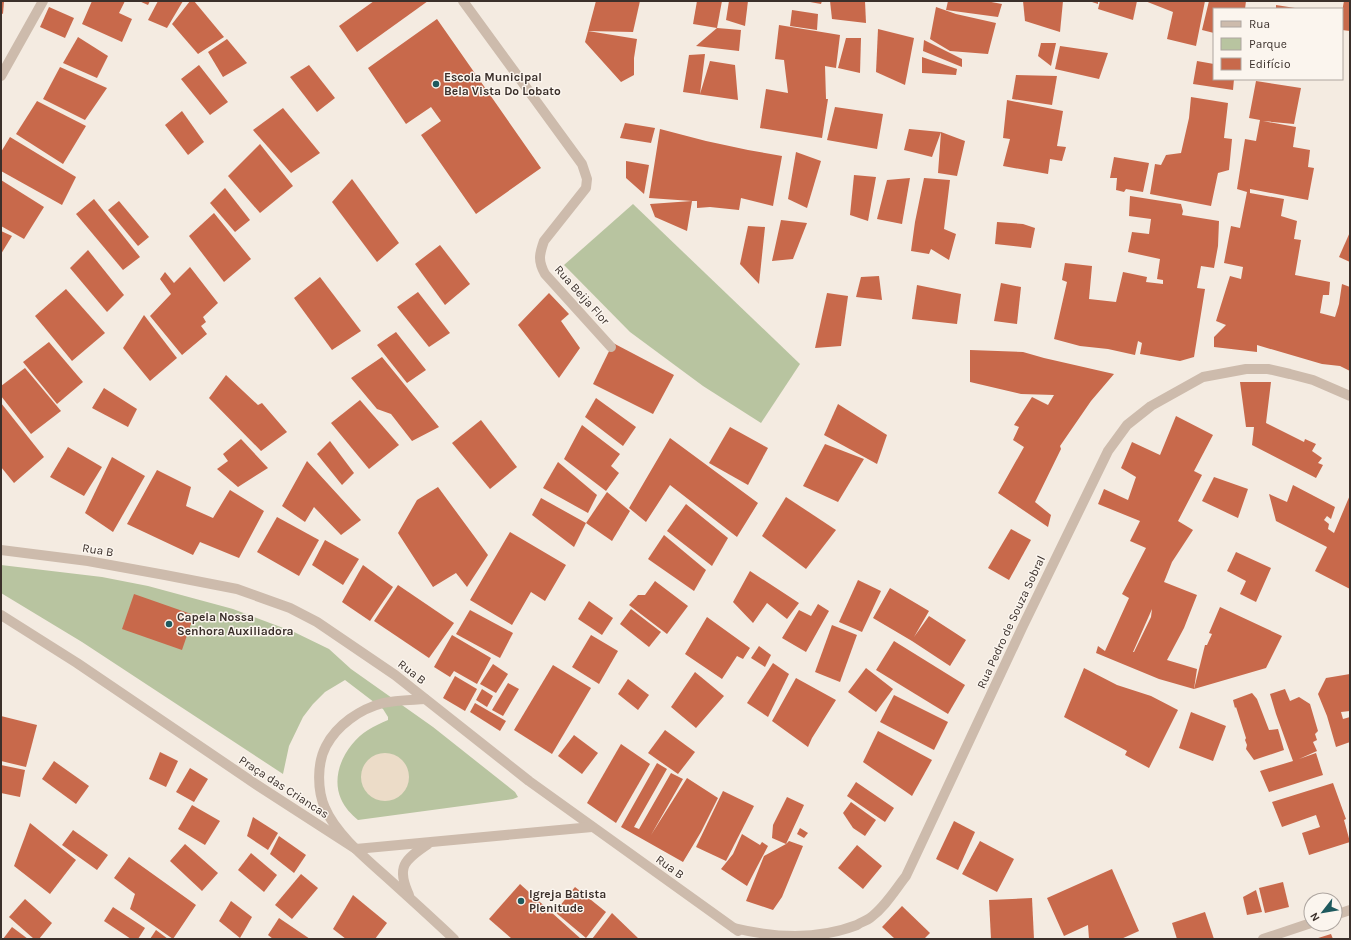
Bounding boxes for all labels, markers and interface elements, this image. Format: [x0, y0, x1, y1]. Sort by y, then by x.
legend [1213, 8, 1343, 80]
text: Rua [1249, 17, 1270, 31]
text: Parque [1249, 37, 1287, 51]
text: Edifício [1249, 57, 1290, 71]
place label: Escola Municipal Bela Vista Do Lobato [444, 70, 561, 98]
marker: Escola Municipal Bela Vista Do Lobato [431, 79, 441, 89]
street label: Rua Beija Flor [552, 262, 613, 328]
street label: Rua B [81, 541, 115, 559]
street label: Rua Pedro de Souza Sobral [974, 553, 1048, 691]
place label: Capela Nossa Senhora Auxiliadora [177, 610, 294, 638]
marker: Capela Nossa Senhora Auxiliadora [164, 619, 174, 629]
street label: Rua B [395, 657, 429, 687]
street label: Praça das Criancas [236, 753, 332, 821]
street label: Rua B [653, 852, 687, 882]
place label: Igreja Batista Plenitude [529, 887, 606, 915]
north arrow [1303, 892, 1343, 932]
marker: Igreja Batista Plenitude [516, 896, 526, 906]
text: N [1307, 910, 1322, 924]

